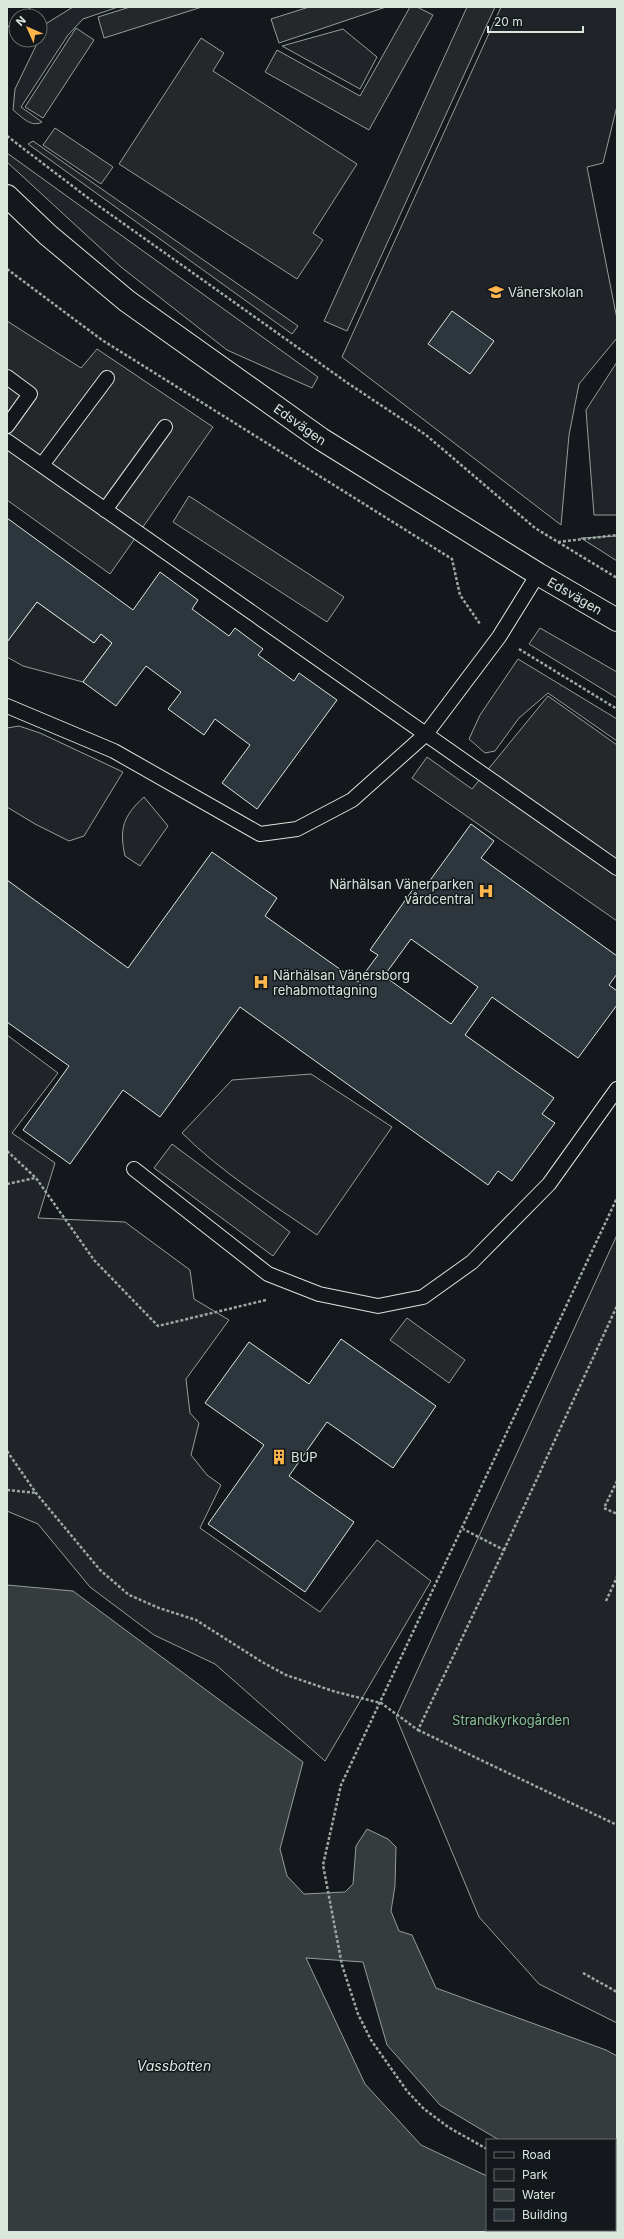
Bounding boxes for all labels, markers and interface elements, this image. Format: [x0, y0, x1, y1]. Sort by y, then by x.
north arrow [8, 8, 48, 48]
scale bar [488, 8, 583, 34]
text: N [13, 13, 29, 29]
text: 20 m [494, 14, 523, 29]
school or university icon: Vänerskolan [487, 283, 505, 301]
place label: Vänerskolan [508, 284, 584, 300]
street label: Edsvägen [271, 400, 329, 448]
street label: Edsvägen [545, 573, 605, 618]
place label: Närhälsan Vänerparken vårdcentral [329, 876, 474, 907]
hospital icon: Närhälsan Vänerparken vårdcentral [477, 882, 495, 900]
place label: Närhälsan Vänersborg rehabmottagning [273, 967, 410, 998]
hospital icon: Närhälsan Vänersborg rehabmottagning [252, 973, 270, 991]
building icon: BUP [270, 1448, 288, 1466]
place label: BUP [291, 1449, 317, 1465]
park label: Strandkyrkogården [452, 1712, 570, 1728]
water label: Vassbotten [137, 2057, 211, 2074]
legend [486, 2139, 616, 2231]
text: Road [522, 2147, 551, 2162]
text: Park [522, 2167, 548, 2182]
text: Water [522, 2187, 556, 2202]
text: Building [522, 2207, 567, 2222]

